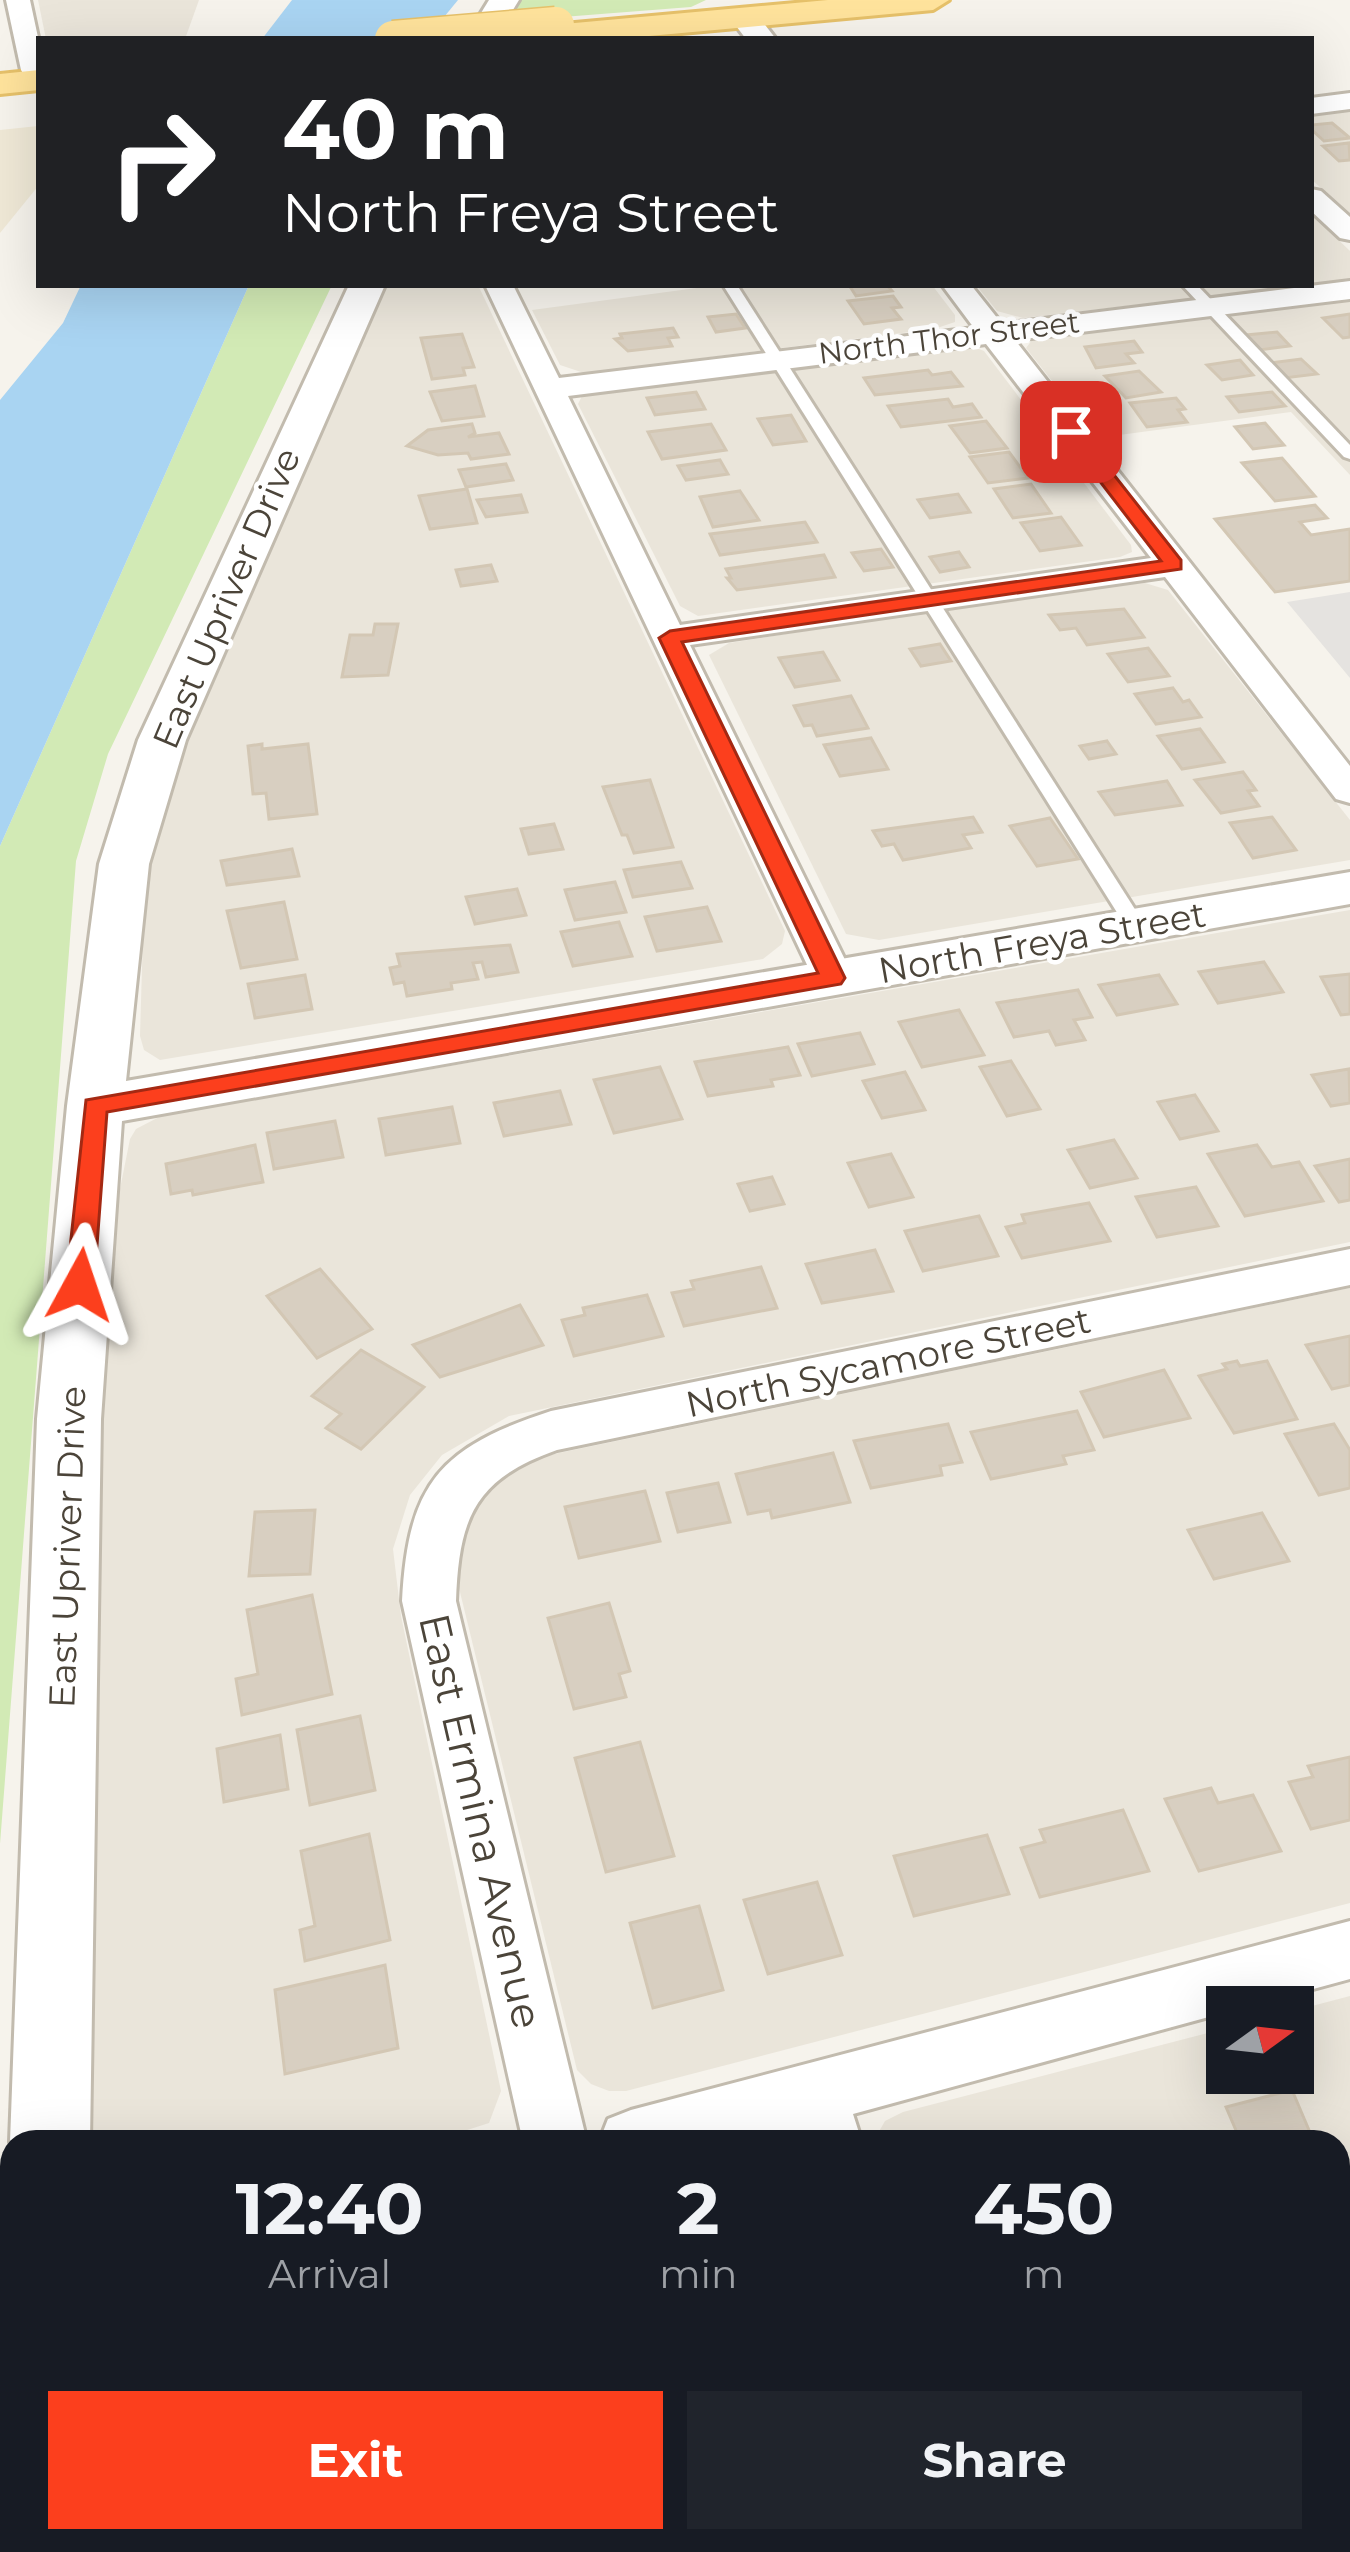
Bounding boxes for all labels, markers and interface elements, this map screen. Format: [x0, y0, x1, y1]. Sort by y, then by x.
text: 40 m [282, 78, 509, 180]
icon: right [84, 84, 240, 240]
text: North Freya Street [282, 180, 779, 246]
street label: North Thor Street [816, 303, 1082, 372]
pin [1020, 381, 1122, 483]
icon: arrive [1038, 399, 1104, 465]
street label: East Upriver Drive [143, 441, 309, 755]
street label: North Freya Street [875, 892, 1209, 992]
position arrow [17, 1222, 143, 1348]
street label: North Sycamore Street [682, 1298, 1094, 1426]
street label: East Upriver Drive [39, 1385, 95, 1709]
street label: East Ermina Avenue [408, 1608, 554, 2034]
north arrow [1206, 1986, 1314, 2094]
map controls [1206, 1986, 1314, 2094]
text: 12:40 [236, 2164, 424, 2252]
text: 2 [677, 2164, 720, 2252]
text: 450 [973, 2164, 1114, 2252]
text: Arrival [268, 2250, 391, 2298]
text: min [659, 2250, 737, 2298]
text: m [1023, 2250, 1064, 2298]
button: Exit [48, 2391, 663, 2529]
button: Share [687, 2391, 1302, 2529]

